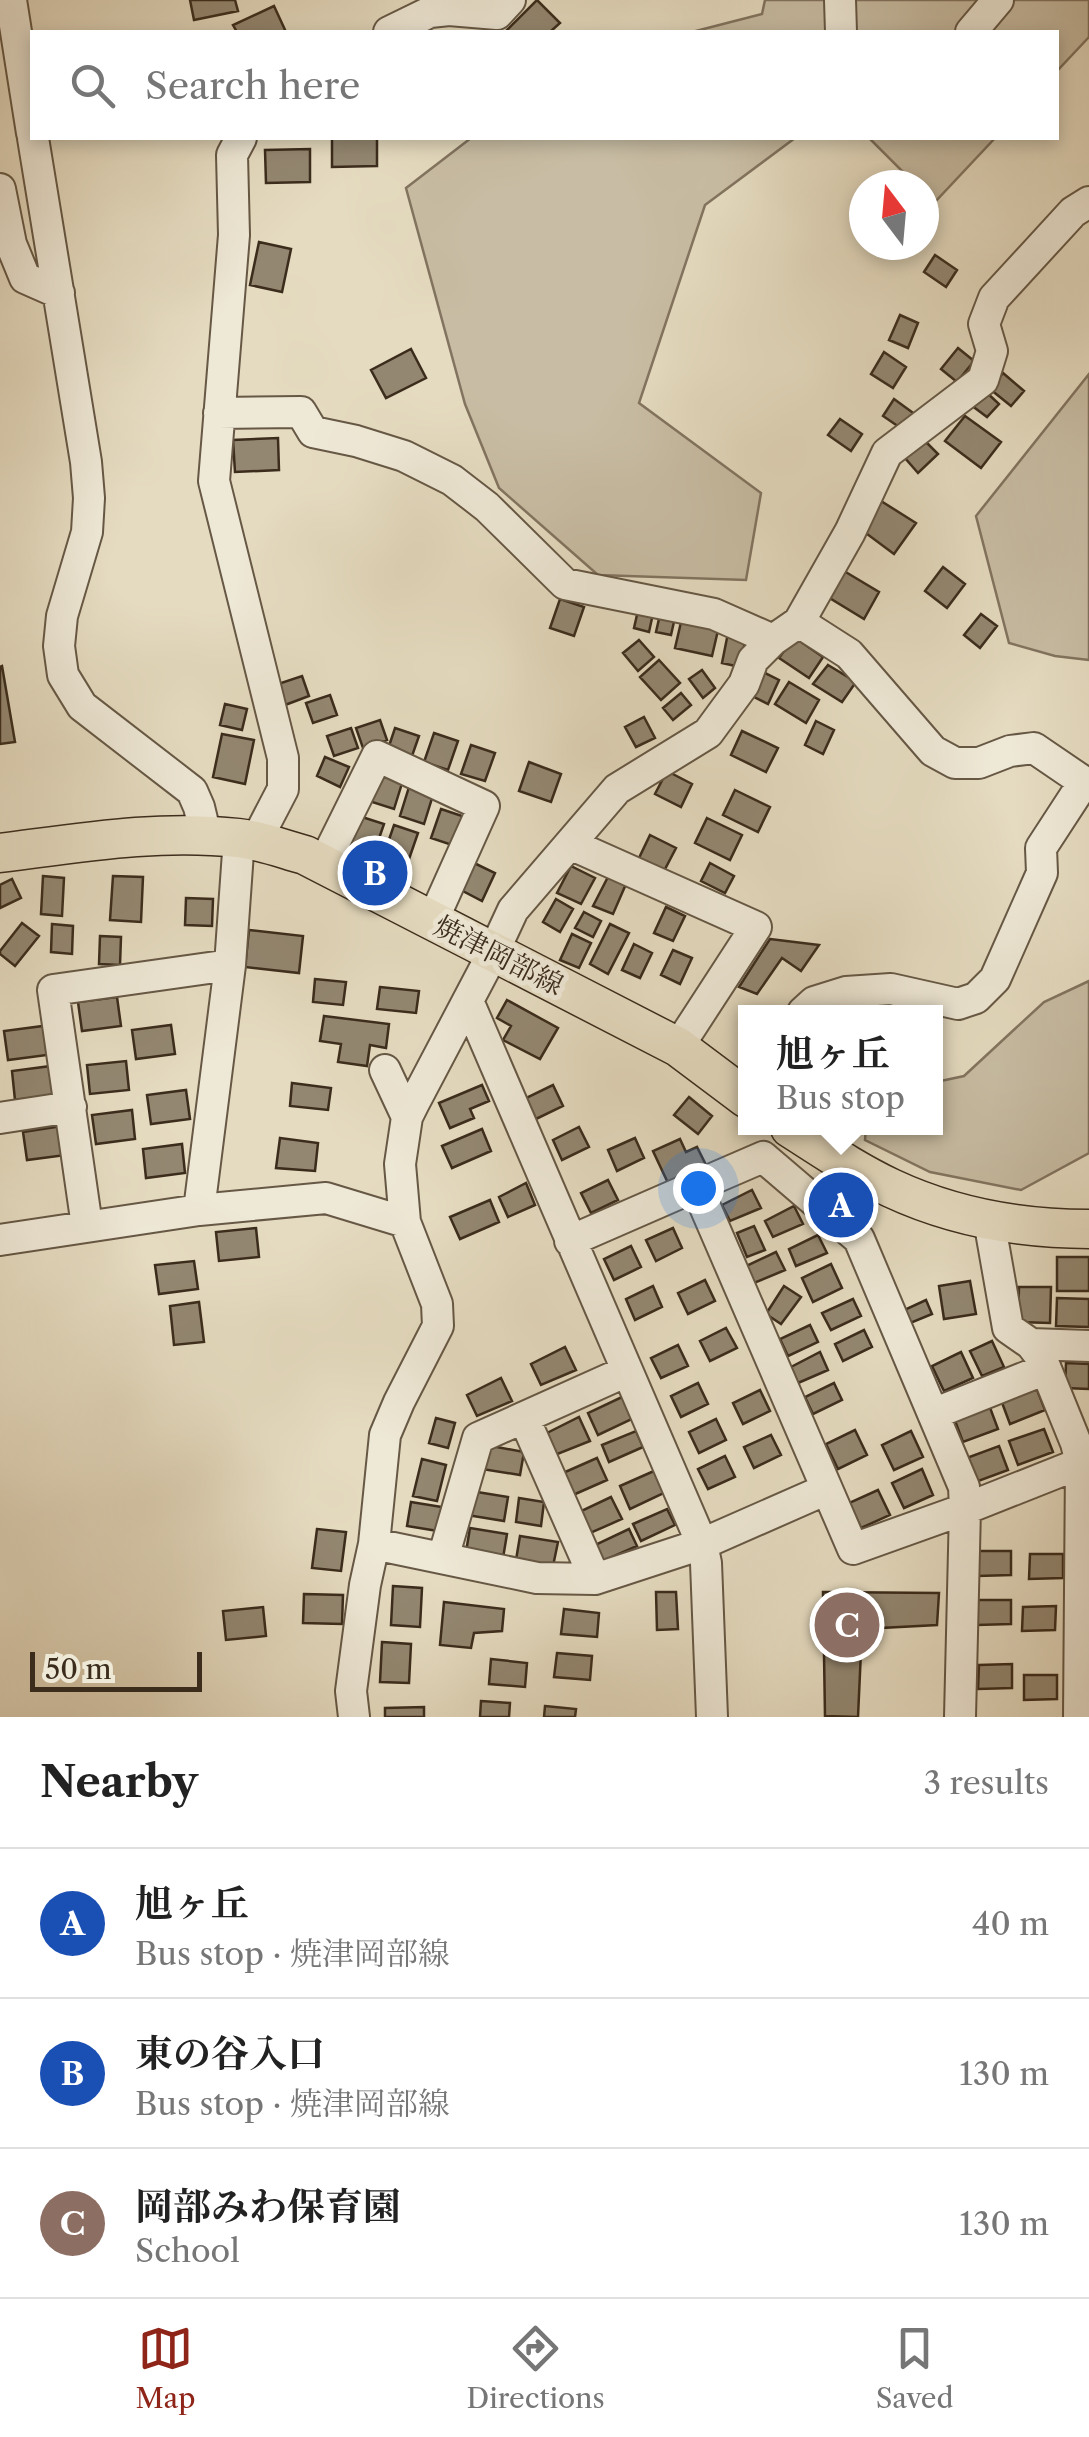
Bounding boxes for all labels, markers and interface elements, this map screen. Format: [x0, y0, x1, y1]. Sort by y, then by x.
search box [30, 30, 1059, 140]
icon: search [65, 58, 120, 113]
text: Search here [145, 62, 360, 109]
north arrow [849, 170, 939, 260]
pin: B [342, 836, 408, 910]
street label: 焼津岡部線 [429, 908, 569, 1002]
popup [738, 1005, 943, 1135]
text: 旭ヶ丘 [776, 1030, 890, 1077]
text: Bus stop [776, 1078, 905, 1117]
your location [673, 1163, 724, 1214]
pin: A [808, 1168, 874, 1242]
pin: C [814, 1588, 880, 1662]
scale bar [30, 1647, 202, 1692]
text: 50 m [45, 1652, 112, 1686]
text: Nearby [40, 1756, 198, 1808]
text: 3 results [923, 1763, 1049, 1802]
text: 旭ヶ丘 [135, 1880, 249, 1927]
text: A [60, 1904, 85, 1943]
text: 40 m [972, 1904, 1049, 1943]
text: Bus stop · 焼津岡部線 [135, 1934, 450, 1973]
text: 東の谷入口 [135, 2030, 325, 2077]
text: B [61, 2054, 84, 2093]
text: 130 m [959, 2054, 1049, 2093]
text: Bus stop · 焼津岡部線 [135, 2084, 450, 2123]
text: 岡部みわ保育園 [135, 2183, 401, 2230]
text: C [60, 2204, 85, 2243]
text: 130 m [959, 2204, 1049, 2243]
text: School [135, 2231, 240, 2270]
tab: Map [135, 2321, 196, 2415]
tab: Directions [466, 2321, 605, 2415]
tab: Saved [876, 2321, 954, 2415]

